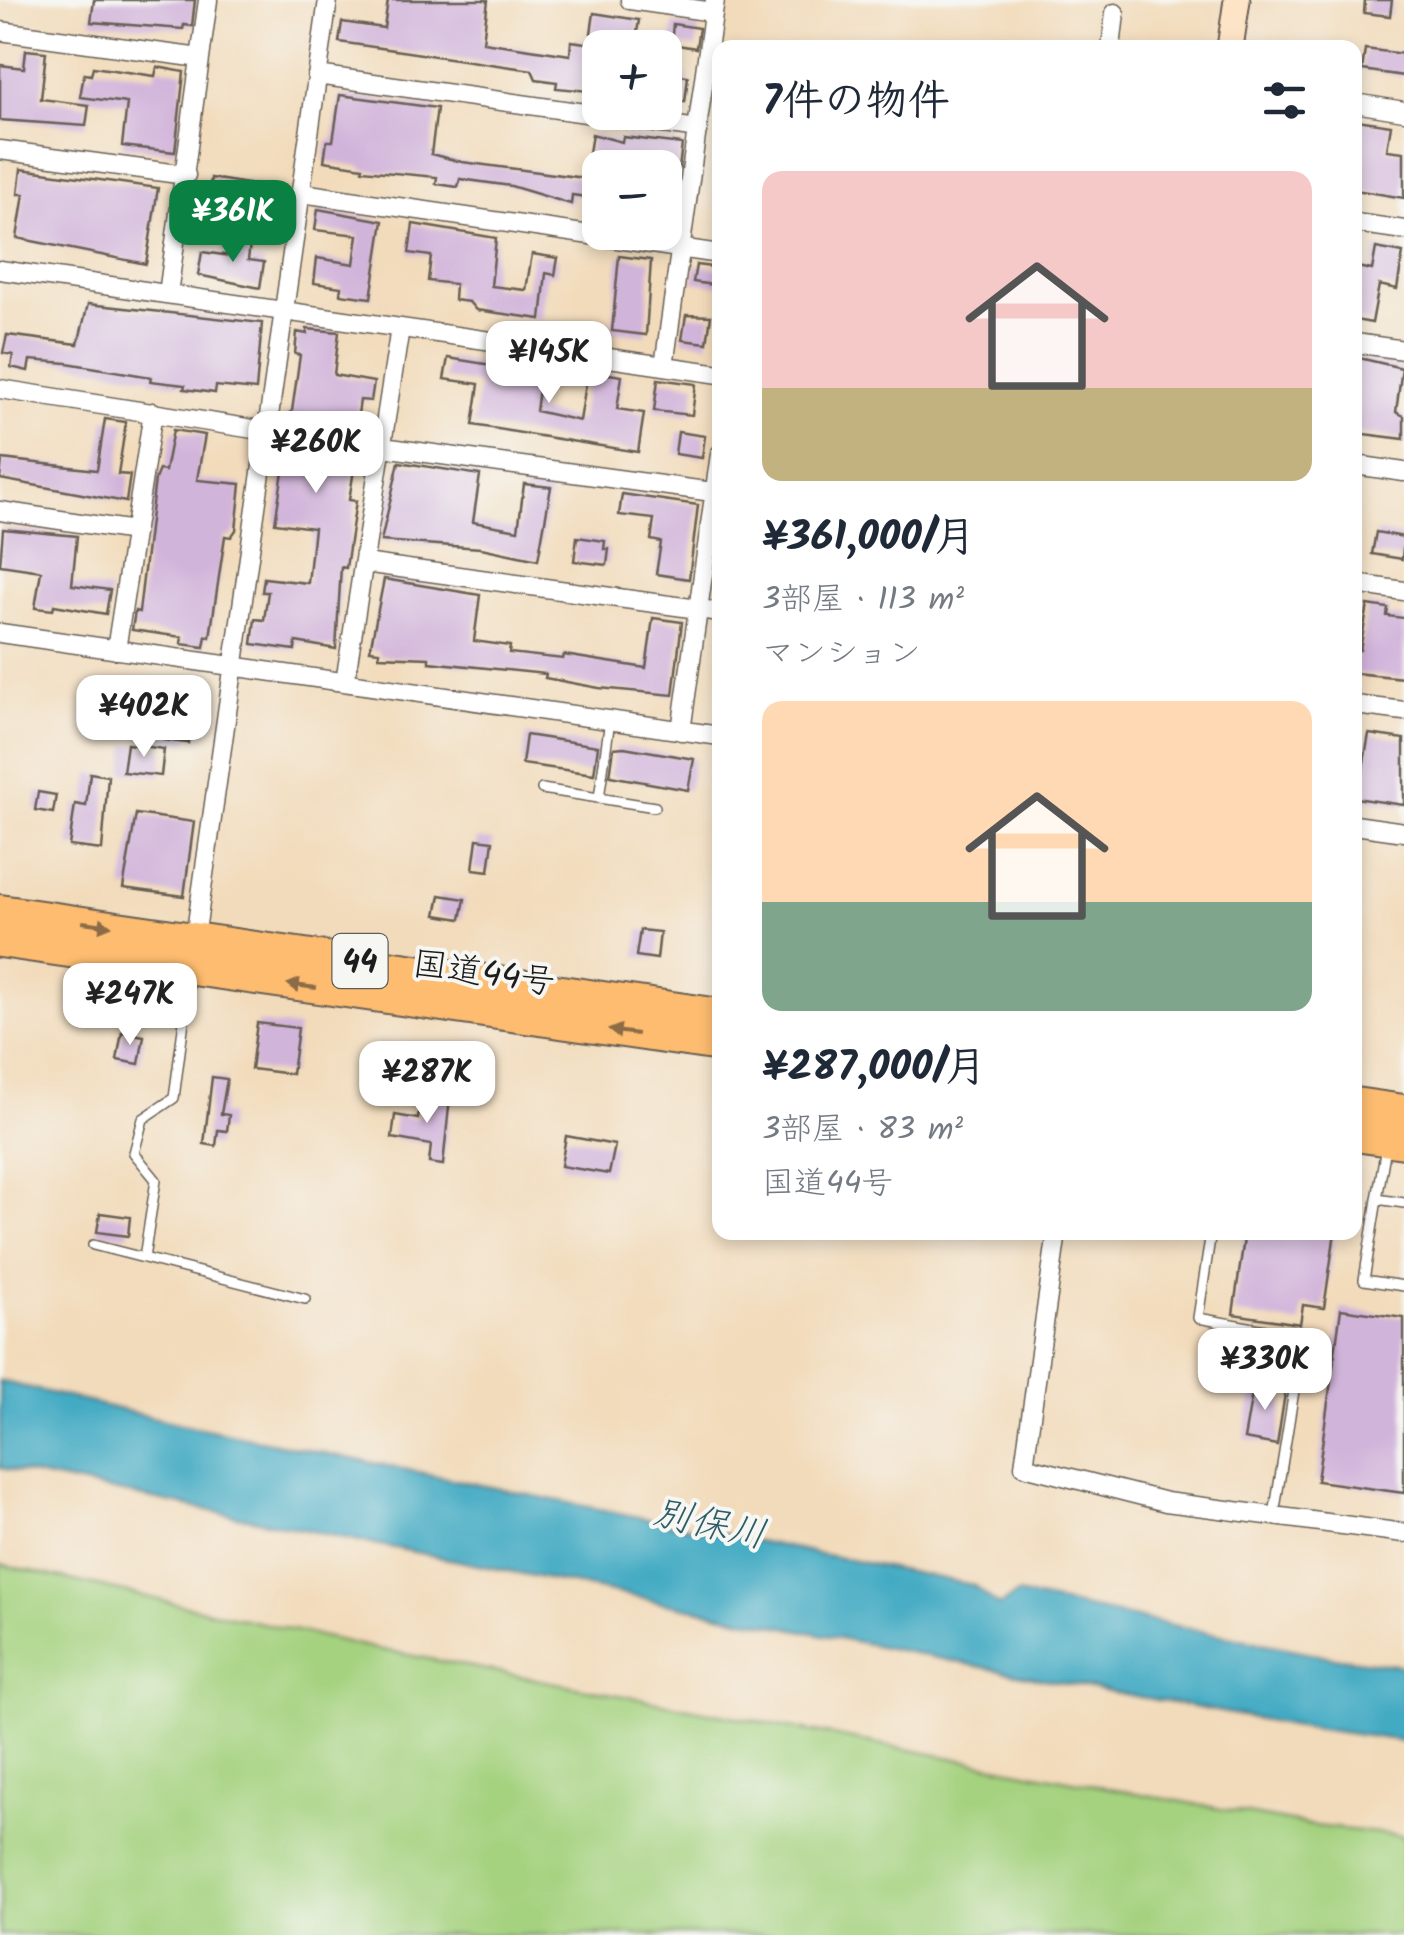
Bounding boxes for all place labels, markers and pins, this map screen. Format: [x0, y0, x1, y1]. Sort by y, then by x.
pin: ¥361K [163, 180, 303, 265]
pin: ¥145K [479, 321, 619, 406]
pin: ¥260K [246, 411, 386, 496]
pin: ¥402K [74, 675, 214, 760]
pin: ¥247K [60, 963, 200, 1048]
pin: ¥287K [357, 1041, 497, 1126]
pin: ¥330K [1195, 1328, 1335, 1413]

